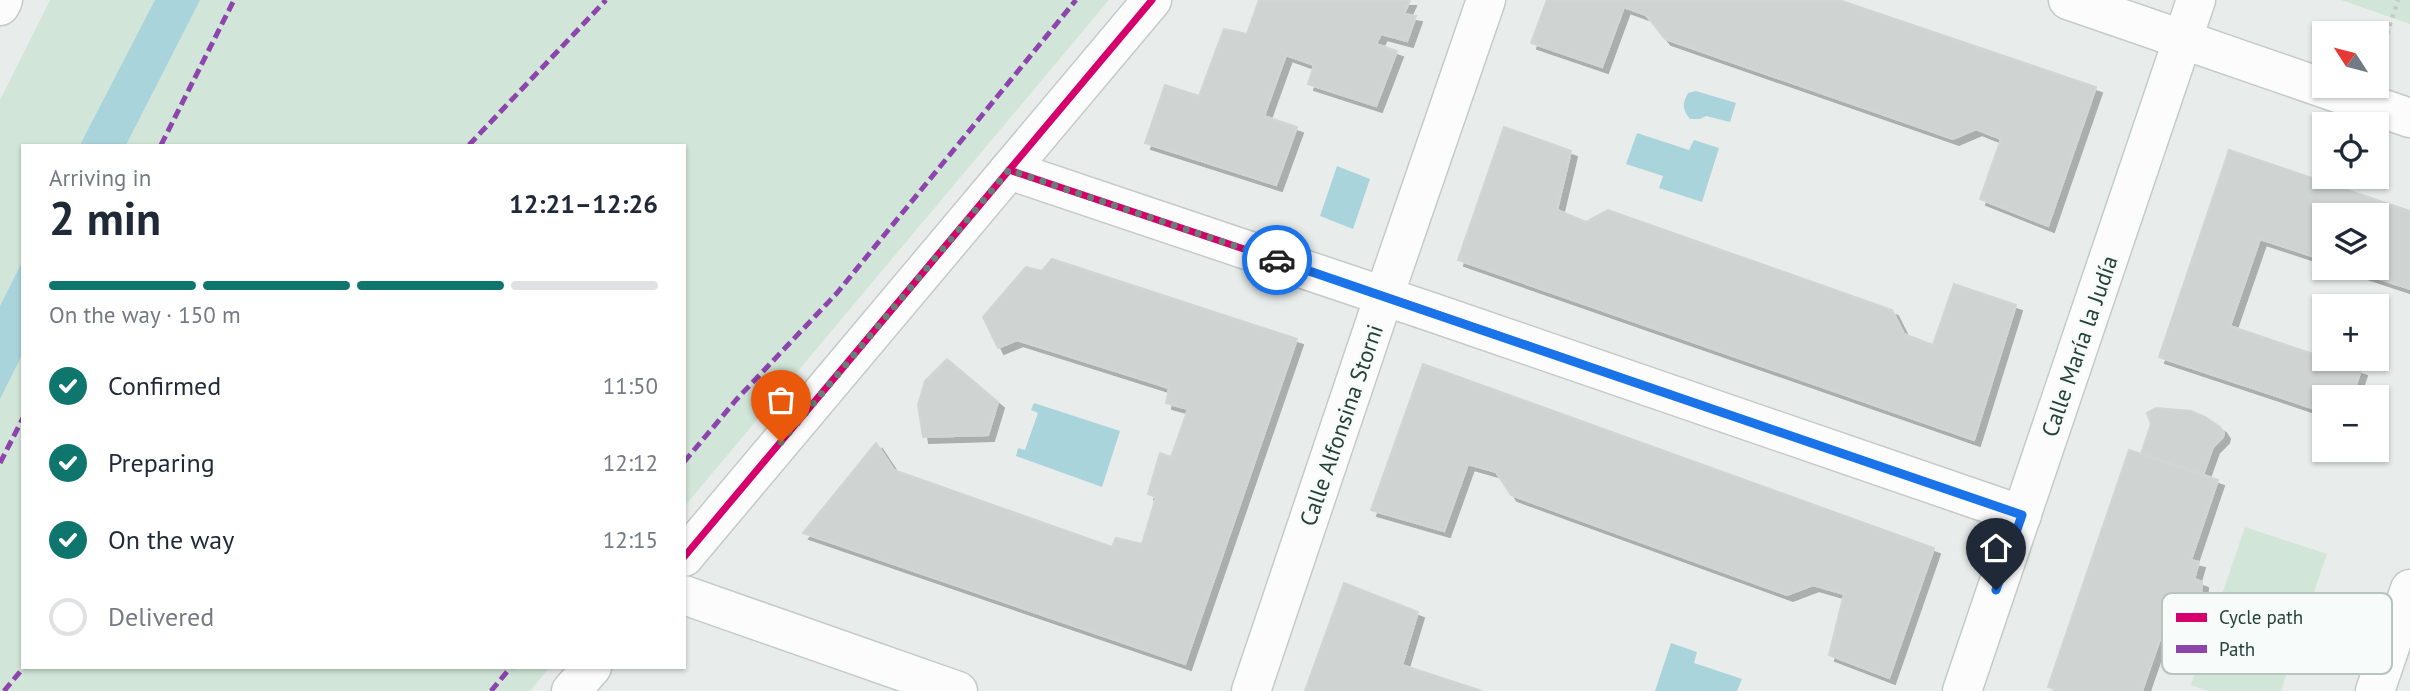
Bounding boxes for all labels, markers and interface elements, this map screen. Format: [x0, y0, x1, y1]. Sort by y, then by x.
north arrow [2312, 21, 2389, 98]
map controls [2312, 21, 2389, 462]
button: locate [2312, 112, 2389, 189]
text: Arriving in [49, 163, 151, 192]
text: 12:21–12:26 [509, 187, 658, 220]
text: 2 min [49, 188, 161, 248]
button: layers [2312, 203, 2389, 280]
courier [1242, 225, 1312, 295]
icon: car [1258, 241, 1296, 279]
street label: Calle María la Judía [2034, 252, 2124, 440]
button: + [2312, 294, 2389, 371]
text: On the way · 150 m [49, 300, 241, 329]
street label: Calle Alfonsina Storni [1293, 320, 1389, 530]
icon: check [49, 367, 87, 405]
text: Confirmed [108, 369, 221, 402]
pin [751, 370, 811, 442]
text: 11:50 [603, 371, 658, 400]
icon: bag [762, 381, 800, 419]
button: − [2312, 385, 2389, 462]
icon: check [49, 444, 87, 482]
text: Preparing [108, 446, 215, 479]
text: 12:12 [603, 448, 658, 477]
pin [1966, 518, 2026, 590]
icon: check [49, 521, 87, 559]
text: On the way [108, 523, 234, 556]
text: 12:15 [603, 525, 658, 554]
icon: home [1977, 529, 2015, 567]
legend [2162, 593, 2392, 674]
text: Delivered [108, 600, 214, 633]
text: Cycle path [2219, 605, 2303, 629]
text: Path [2219, 637, 2255, 661]

